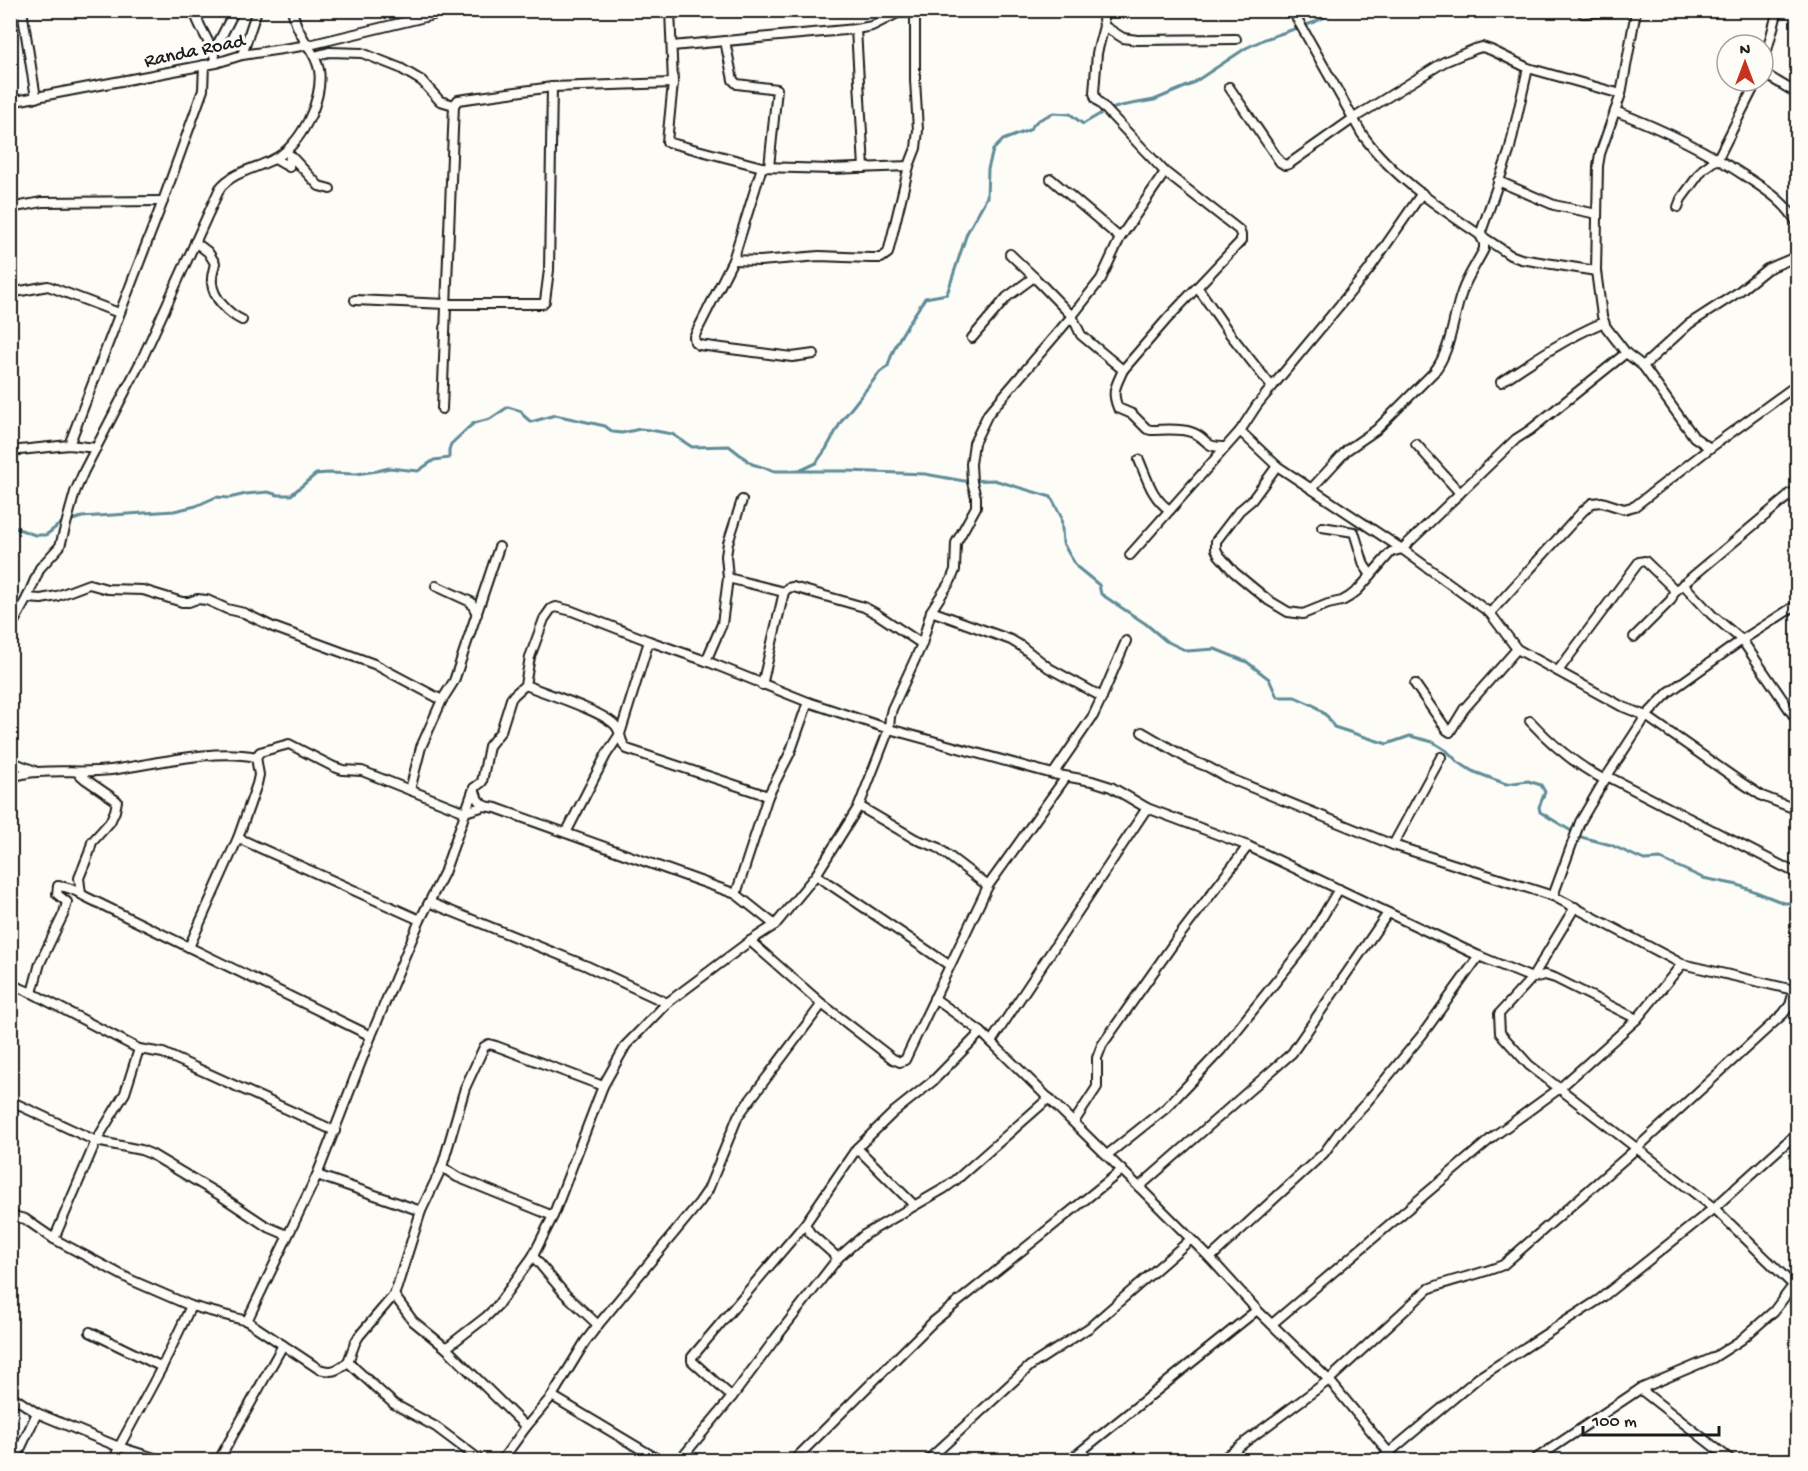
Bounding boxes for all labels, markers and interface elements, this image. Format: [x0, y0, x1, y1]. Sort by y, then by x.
street label: Randa Road [142, 30, 249, 74]
north arrow [1715, 33, 1775, 93]
text: N [1740, 42, 1751, 61]
scale bar [1583, 1399, 1720, 1437]
text: 100 m [1591, 1412, 1637, 1433]

